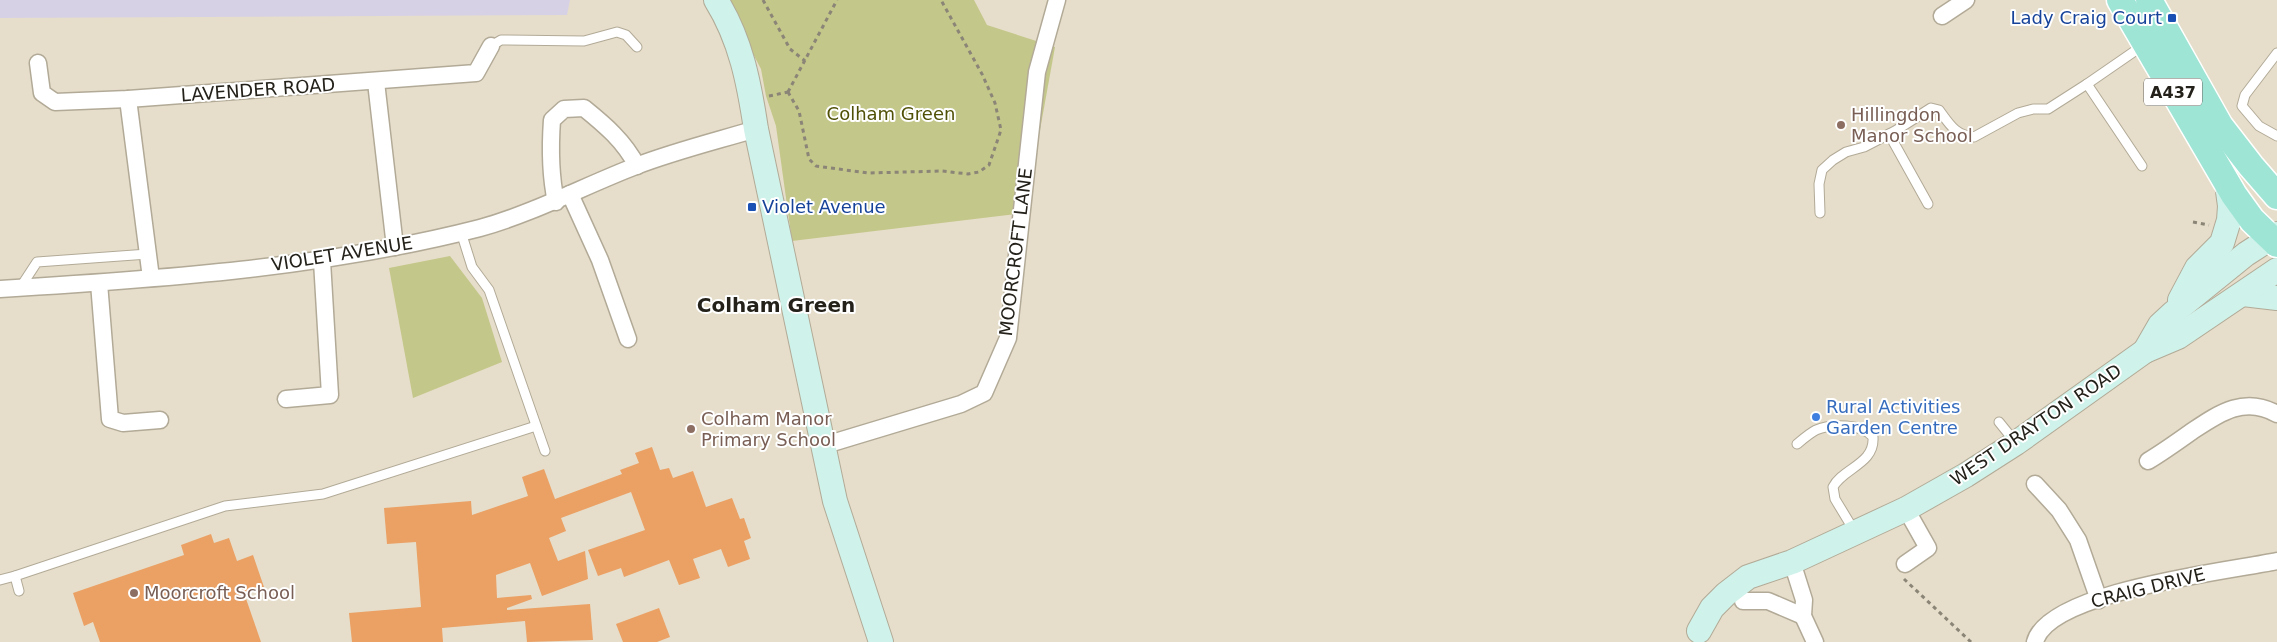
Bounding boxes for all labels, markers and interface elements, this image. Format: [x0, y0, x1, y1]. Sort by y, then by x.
place label: Lady Craig Court [2011, 7, 2162, 28]
marker: Lady Craig Court [2166, 12, 2178, 24]
street label: LAVENDER ROAD [180, 74, 336, 105]
road number: A437 [2144, 78, 2202, 105]
park label: Colham Green [827, 103, 955, 124]
place label: Hillingdon Manor School [1851, 104, 1973, 146]
marker: Hillingdon Manor School [1835, 119, 1847, 131]
street label: MOORCROFT LANE [995, 167, 1036, 337]
place label: Violet Avenue [762, 196, 886, 217]
marker: Violet Avenue [746, 201, 758, 213]
street label: VIOLET AVENUE [270, 232, 414, 275]
district label: Colham Green [697, 293, 855, 317]
street label: WEST DRAYTON ROAD [1946, 359, 2125, 490]
place label: Rural Activities Garden Centre [1826, 396, 1960, 438]
place label: Colham Manor Primary School [701, 408, 836, 450]
marker: Rural Activities Garden Centre [1810, 411, 1822, 423]
marker: Colham Manor Primary School [685, 423, 697, 435]
street label: CRAIG DRIVE [2089, 563, 2207, 612]
place label: Moorcroft School [144, 582, 295, 603]
marker: Moorcroft School [128, 587, 140, 599]

